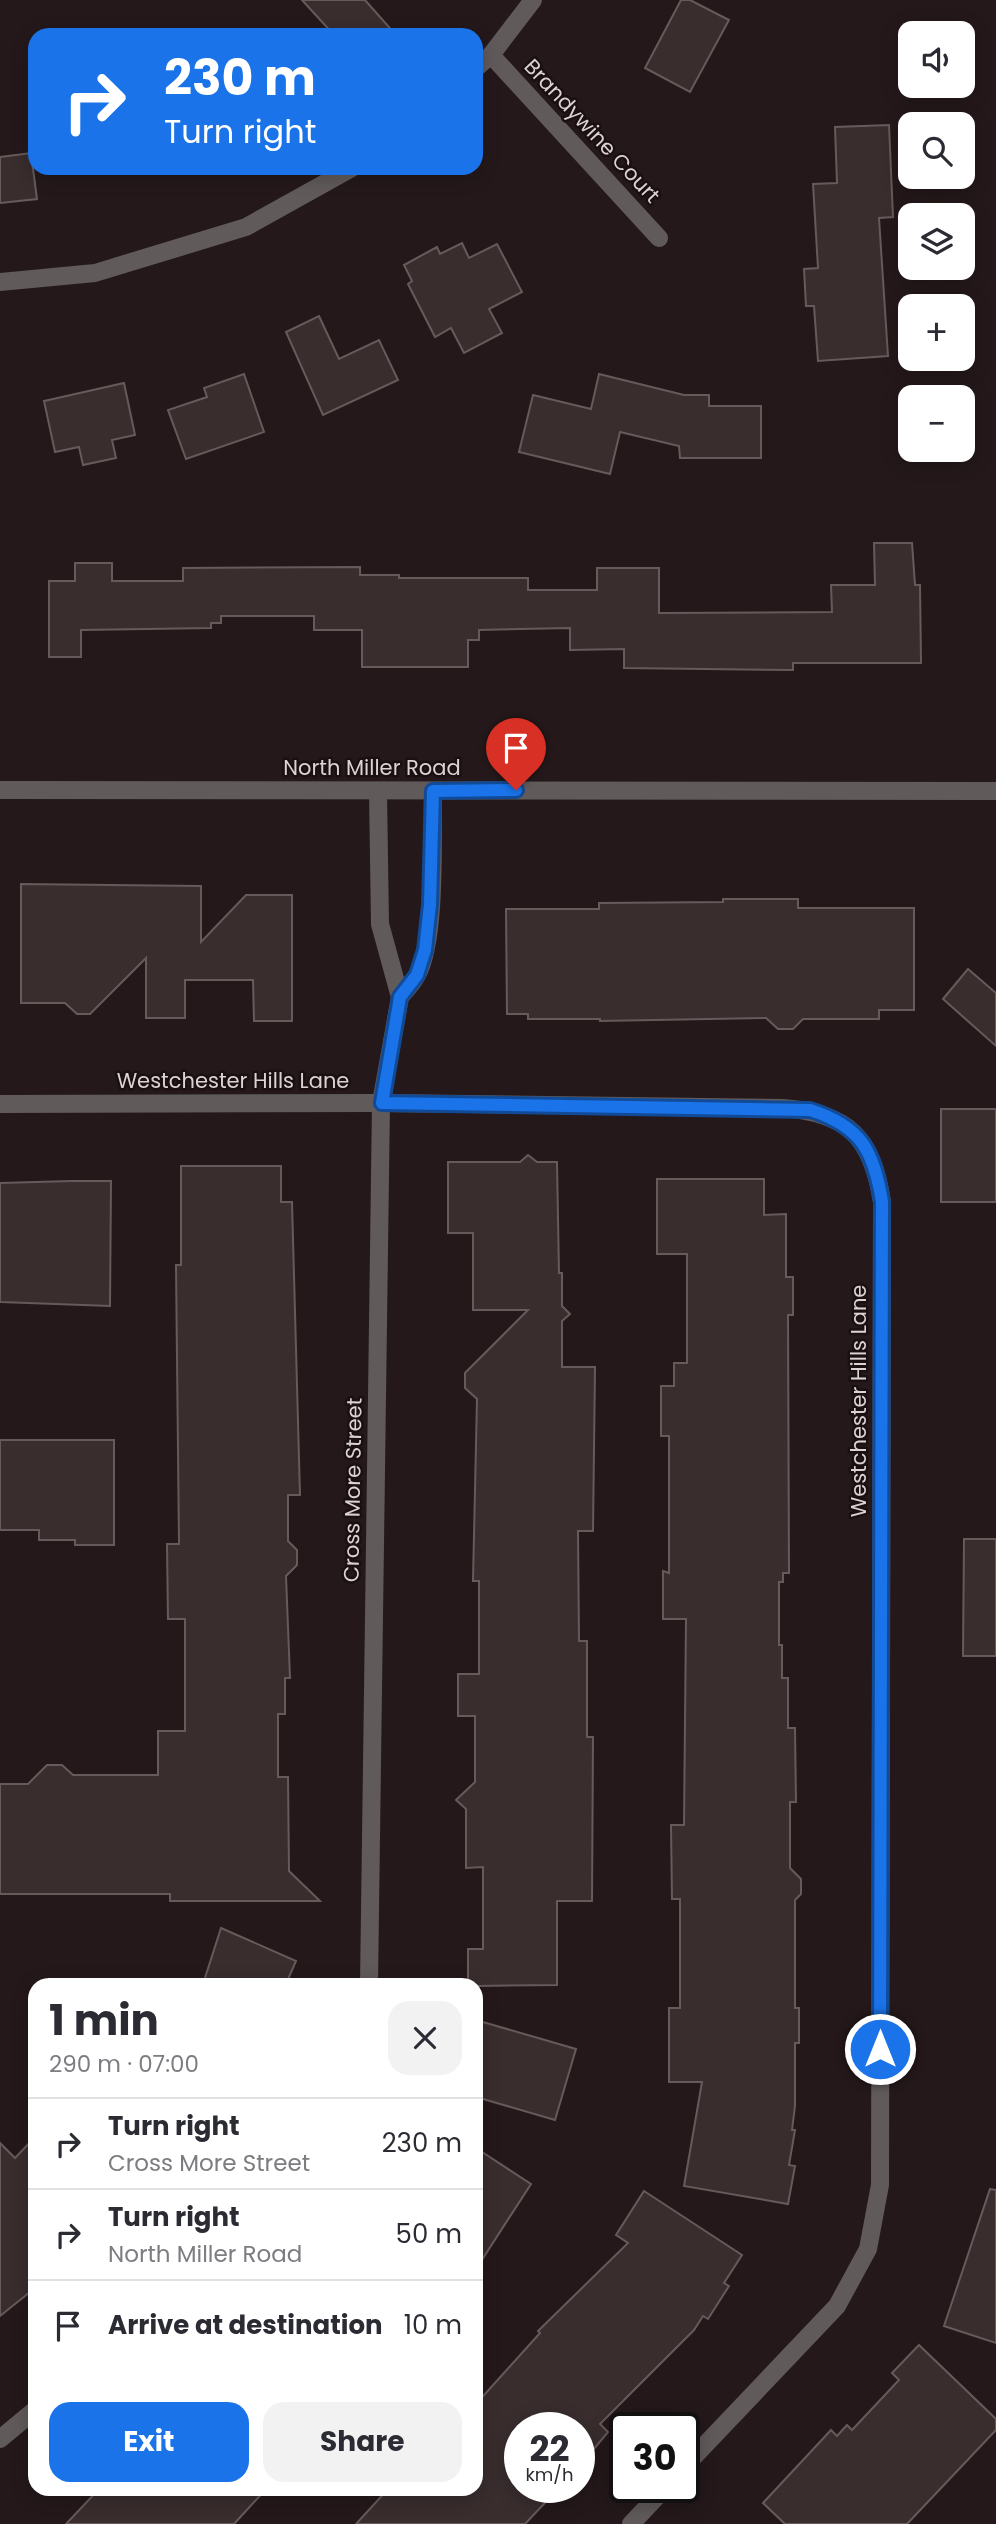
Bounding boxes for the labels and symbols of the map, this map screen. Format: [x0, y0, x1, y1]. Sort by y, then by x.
street label: Brandywine Court [518, 52, 667, 209]
pin [486, 718, 546, 790]
street label: North Miller Road [283, 753, 461, 782]
street label: Westchester Hills Lane [117, 1066, 349, 1095]
street label: Westchester Hills Lane [844, 1285, 873, 1517]
street label: Cross More Street [336, 1398, 369, 1582]
position arrow [843, 2012, 917, 2086]
speed limit sign: 30 [609, 2412, 700, 2503]

